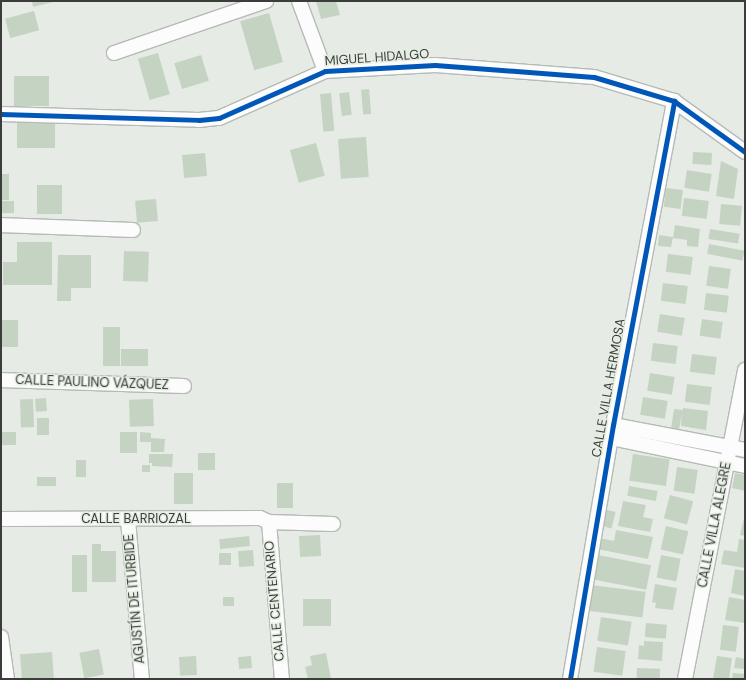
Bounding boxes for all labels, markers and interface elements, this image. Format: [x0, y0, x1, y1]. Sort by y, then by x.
street label: MIGUEL HIDALGO [324, 47, 430, 69]
street label: CALLE VILLA HERMOSA [589, 317, 629, 459]
street label: CALLE PAULINO VÁZQUEZ [15, 373, 169, 393]
street label: CALLE VILLA ALEGRE [695, 461, 735, 589]
street label: CALLE BARRIOZAL [81, 511, 191, 527]
street label: AGUSTÍN DE ITURBIDE [122, 534, 148, 664]
street label: CALLE CENTENARIO [262, 540, 288, 662]

